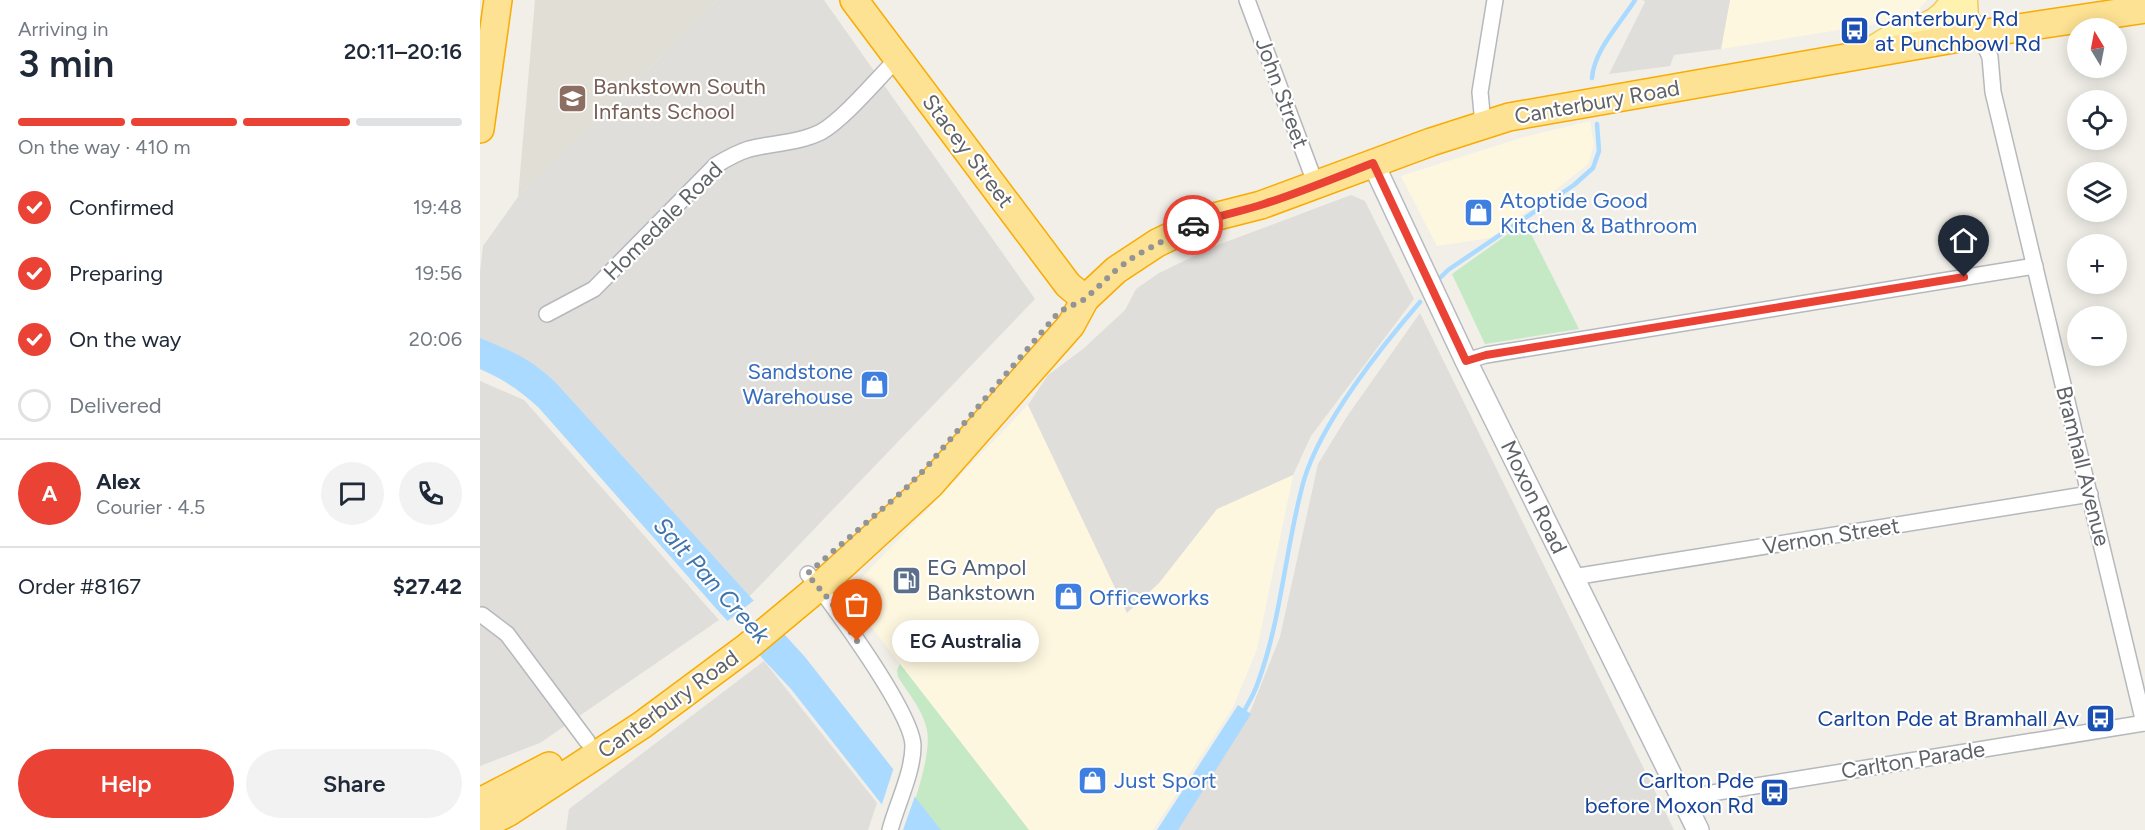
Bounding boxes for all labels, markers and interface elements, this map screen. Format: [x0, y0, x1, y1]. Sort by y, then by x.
place label: Canterbury Rd at Punchbowl Rd [1875, 5, 2041, 57]
bus stop icon: Canterbury Rd at Punchbowl Rd [1838, 15, 1870, 47]
text: Arriving in [18, 17, 108, 41]
north arrow [2067, 18, 2127, 78]
map controls [2067, 18, 2127, 366]
street label: John Street [1250, 34, 1314, 152]
text: 20:11–20:16 [344, 38, 462, 65]
text: 3 min [18, 40, 114, 87]
place label: Bankstown South Infants School [593, 73, 766, 125]
street label: Canterbury Road [1512, 74, 1682, 130]
school or university icon: Bankstown South Infants School [556, 83, 588, 115]
street label: Stacey Street [917, 89, 1019, 213]
button: locate [2067, 90, 2127, 150]
text: On the way · 410 m [18, 135, 191, 159]
street label: Homedale Road [598, 156, 728, 286]
button: layers [2067, 162, 2127, 222]
place label: Atoptide Good Kitchen & Bathroom [1500, 187, 1697, 239]
icon: check [18, 191, 51, 224]
text: Confirmed [69, 194, 174, 221]
text: 19:48 [413, 195, 462, 219]
courier [1163, 195, 1223, 255]
shop icon: Atoptide Good Kitchen & Bathroom [1463, 197, 1495, 229]
icon: car [1177, 209, 1210, 242]
pin [1938, 215, 1989, 277]
icon: home [1947, 224, 1980, 257]
button: + [2067, 234, 2127, 294]
icon: check [18, 257, 51, 290]
text: Preparing [69, 260, 163, 287]
text: 19:56 [415, 261, 462, 285]
button: − [2067, 306, 2127, 366]
icon: check [18, 323, 51, 356]
text: On the way [69, 326, 181, 353]
text: 20:06 [409, 327, 462, 351]
place label: Sandstone Warehouse [743, 358, 853, 410]
shop icon: Sandstone Warehouse [858, 368, 890, 400]
street label: Bramhall Avenue [2050, 383, 2116, 549]
text: Delivered [69, 392, 162, 419]
street label: Moxon Road [1495, 436, 1573, 558]
button: chat [321, 462, 384, 525]
button: phone [399, 462, 462, 525]
text: Alex [96, 468, 141, 495]
text: A [42, 480, 57, 507]
text: Courier · 4.5 [96, 495, 205, 519]
water label: Salt Pan Creek [648, 511, 777, 650]
street label: Vernon Street [1761, 512, 1901, 560]
place label: EG Ampol Bankstown [927, 554, 1035, 606]
fuel station icon: EG Ampol Bankstown [890, 564, 922, 596]
text: Order #8167 [18, 573, 141, 600]
text: $27.42 [393, 573, 462, 600]
pin [831, 579, 882, 641]
shop icon: Officeworks [1052, 581, 1084, 613]
place label: Officeworks [1089, 584, 1209, 611]
icon: bag [840, 588, 873, 621]
callout: EG Australia [893, 620, 1040, 662]
text: EG Australia [910, 629, 1022, 653]
street label: Canterbury Road [592, 644, 744, 764]
bus stop icon: Carlton Pde at Bramhall Av [2084, 702, 2116, 734]
place label: Carlton Pde at Bramhall Av [1818, 705, 2080, 732]
street label: Carlton Parade [1839, 735, 1987, 785]
button: Help [18, 749, 234, 818]
button: Share [246, 749, 462, 818]
shop icon: Just Sport [1077, 764, 1109, 796]
place label: Just Sport [1114, 767, 1217, 794]
place label: Carlton Pde before Moxon Rd [1585, 767, 1754, 819]
bus stop icon: Carlton Pde before Moxon Rd [1759, 777, 1791, 809]

